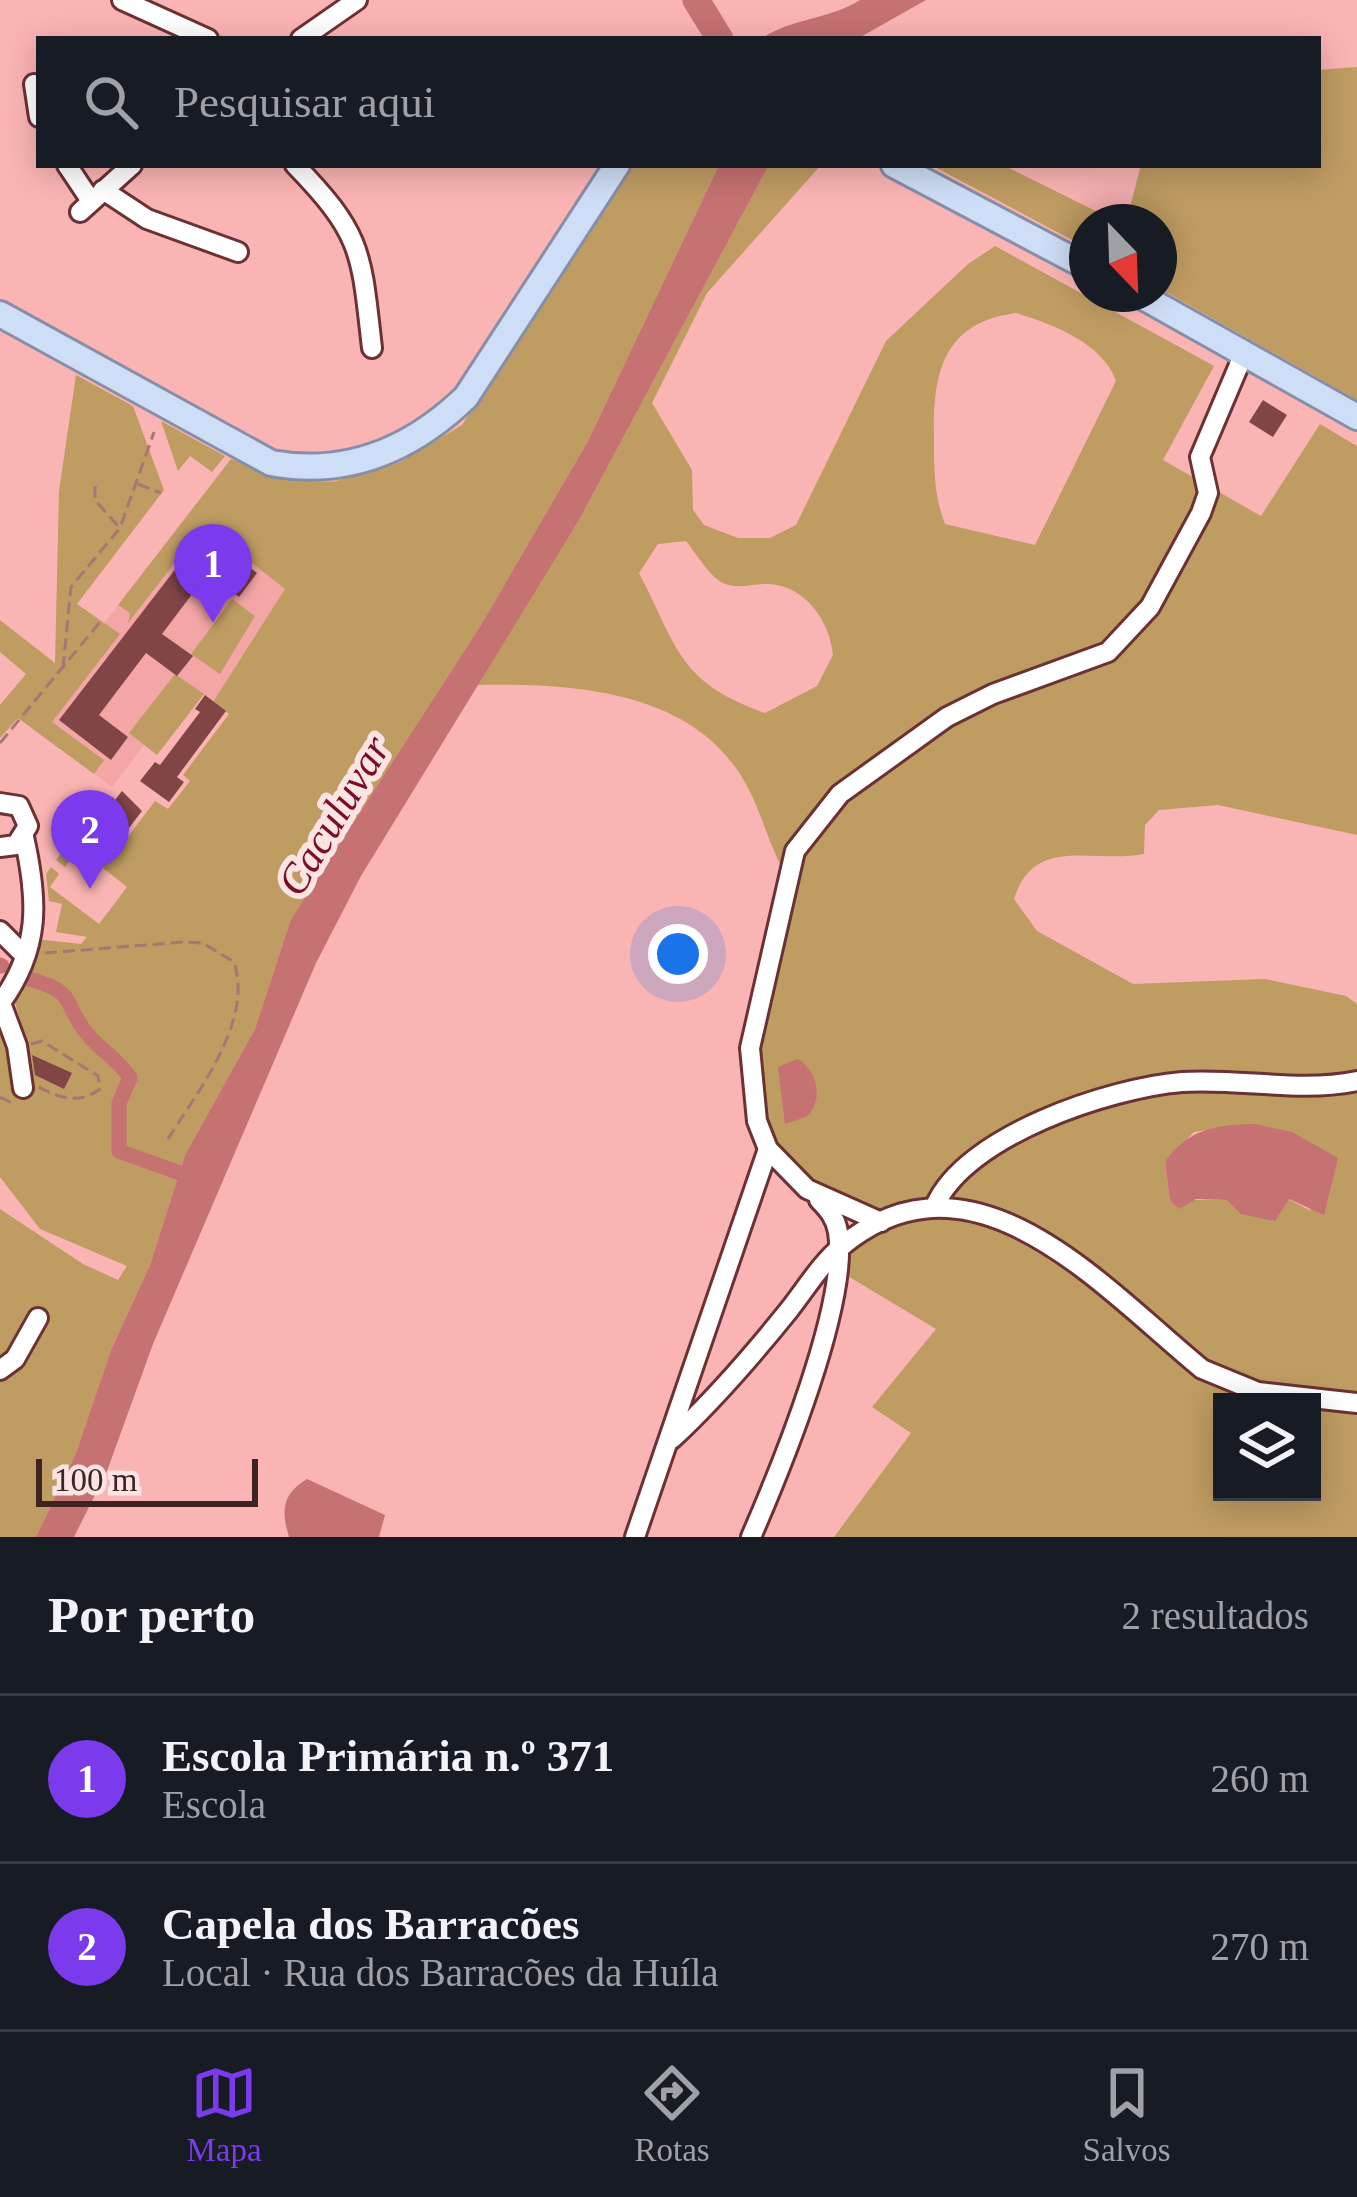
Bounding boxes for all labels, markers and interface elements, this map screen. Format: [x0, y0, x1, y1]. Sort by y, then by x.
search box [36, 36, 1321, 168]
icon: search [78, 69, 144, 135]
text: Pesquisar aqui [174, 77, 435, 127]
north arrow [1069, 204, 1177, 312]
pin: 1 [174, 524, 252, 623]
water label: Caculuvar [268, 727, 400, 903]
pin: 2 [51, 790, 129, 889]
your location [648, 924, 708, 984]
map controls [1213, 1393, 1321, 1501]
button: layers [1213, 1393, 1321, 1501]
scale bar [36, 1453, 258, 1506]
text: 100 m [54, 1462, 137, 1498]
text: Por perto [48, 1587, 255, 1643]
text: 2 resultados [1122, 1594, 1309, 1637]
text: Escola Primária n.º 371 [162, 1731, 614, 1781]
text: 1 [77, 1757, 97, 1800]
text: 260 m [1210, 1757, 1309, 1800]
text: Escola [162, 1783, 266, 1826]
text: Capela dos Barracões [162, 1899, 579, 1949]
text: 2 [77, 1925, 97, 1968]
text: 270 m [1210, 1925, 1309, 1968]
text: Local · Rua dos Barracões da Huíla [162, 1951, 719, 1994]
tab: Mapa [186, 2060, 262, 2169]
tab: Rotas [634, 2060, 710, 2169]
tab: Salvos [1083, 2060, 1171, 2169]

